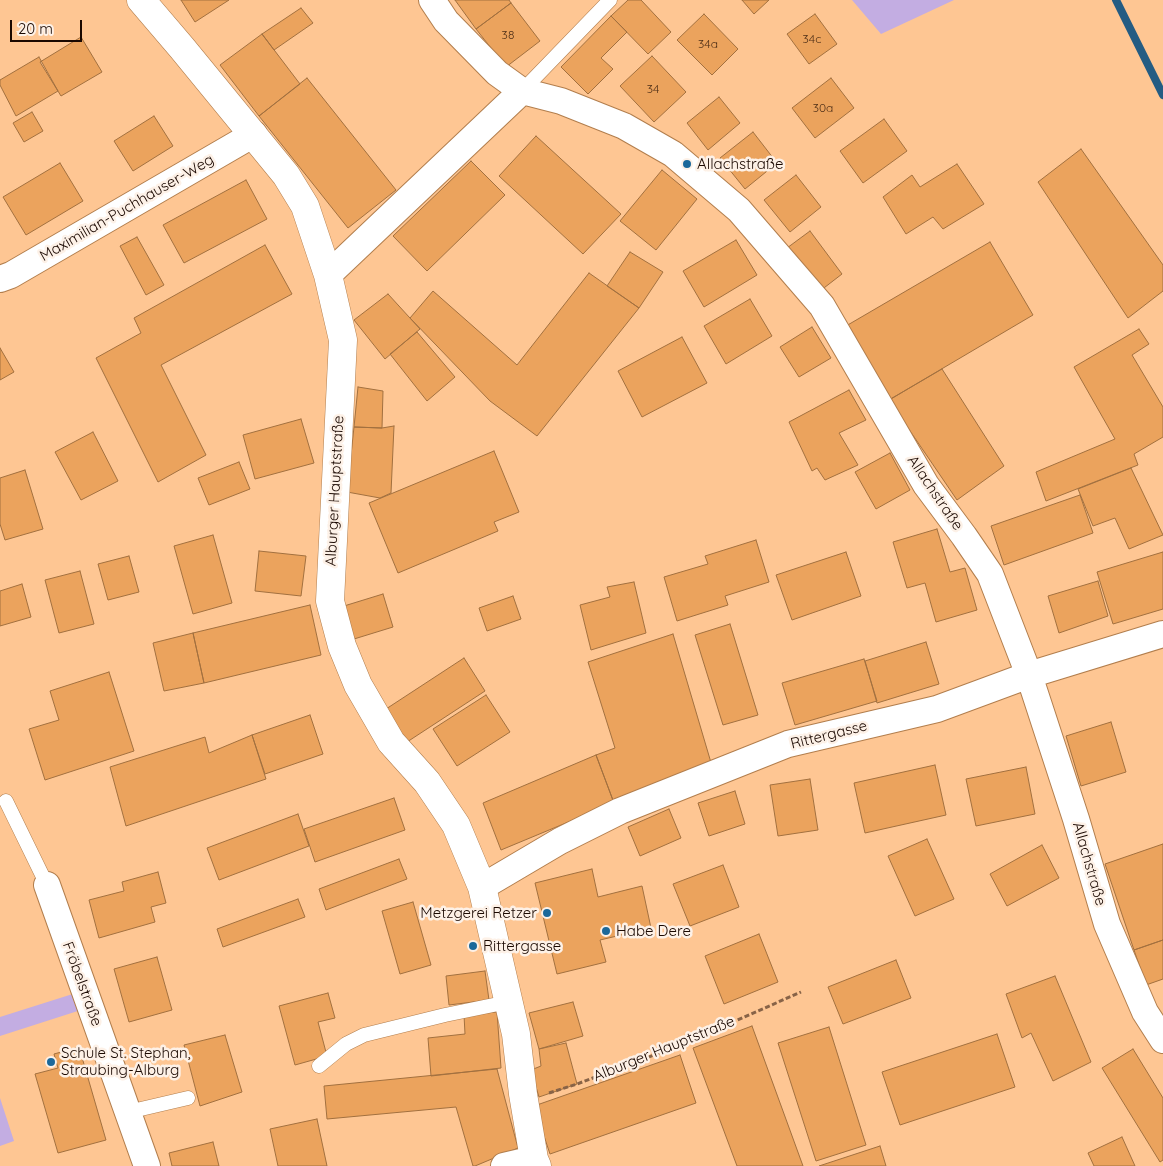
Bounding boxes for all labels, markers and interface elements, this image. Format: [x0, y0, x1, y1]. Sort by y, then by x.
scale bar [12, 10, 85, 42]
text: 20 m [18, 19, 53, 38]
house number: 38 [502, 28, 514, 42]
house number: 34c [803, 32, 821, 46]
house number: 34a [698, 37, 718, 51]
house number: 34 [647, 82, 659, 96]
house number: 30a [813, 101, 833, 115]
street label: Maximilian-Puchhauser-Weg [37, 151, 217, 265]
place label: Allachstraße [697, 155, 783, 173]
marker: Allachstraße [681, 158, 693, 170]
street label: Alburger Hauptstraße [322, 415, 348, 567]
street label: Allachstraße [903, 452, 967, 534]
street label: Rittergasse [789, 717, 869, 753]
street label: Allachstraße [1068, 820, 1110, 908]
place label: Metzgerei Retzer [420, 904, 537, 922]
marker: Metzgerei Retzer [541, 907, 553, 919]
place label: Habe Dere [616, 922, 691, 940]
marker: Habe Dere [600, 925, 612, 937]
place label: Rittergasse [483, 937, 561, 955]
street label: Fröbelstraße [58, 939, 106, 1029]
marker: Rittergasse [467, 940, 479, 952]
street label: Alburger Hauptstraße [591, 1012, 737, 1086]
place label: Schule St. Stephan, Straubing-Alburg [61, 1044, 191, 1079]
marker: Schule St. Stephan, Straubing-Alburg [45, 1056, 57, 1068]

